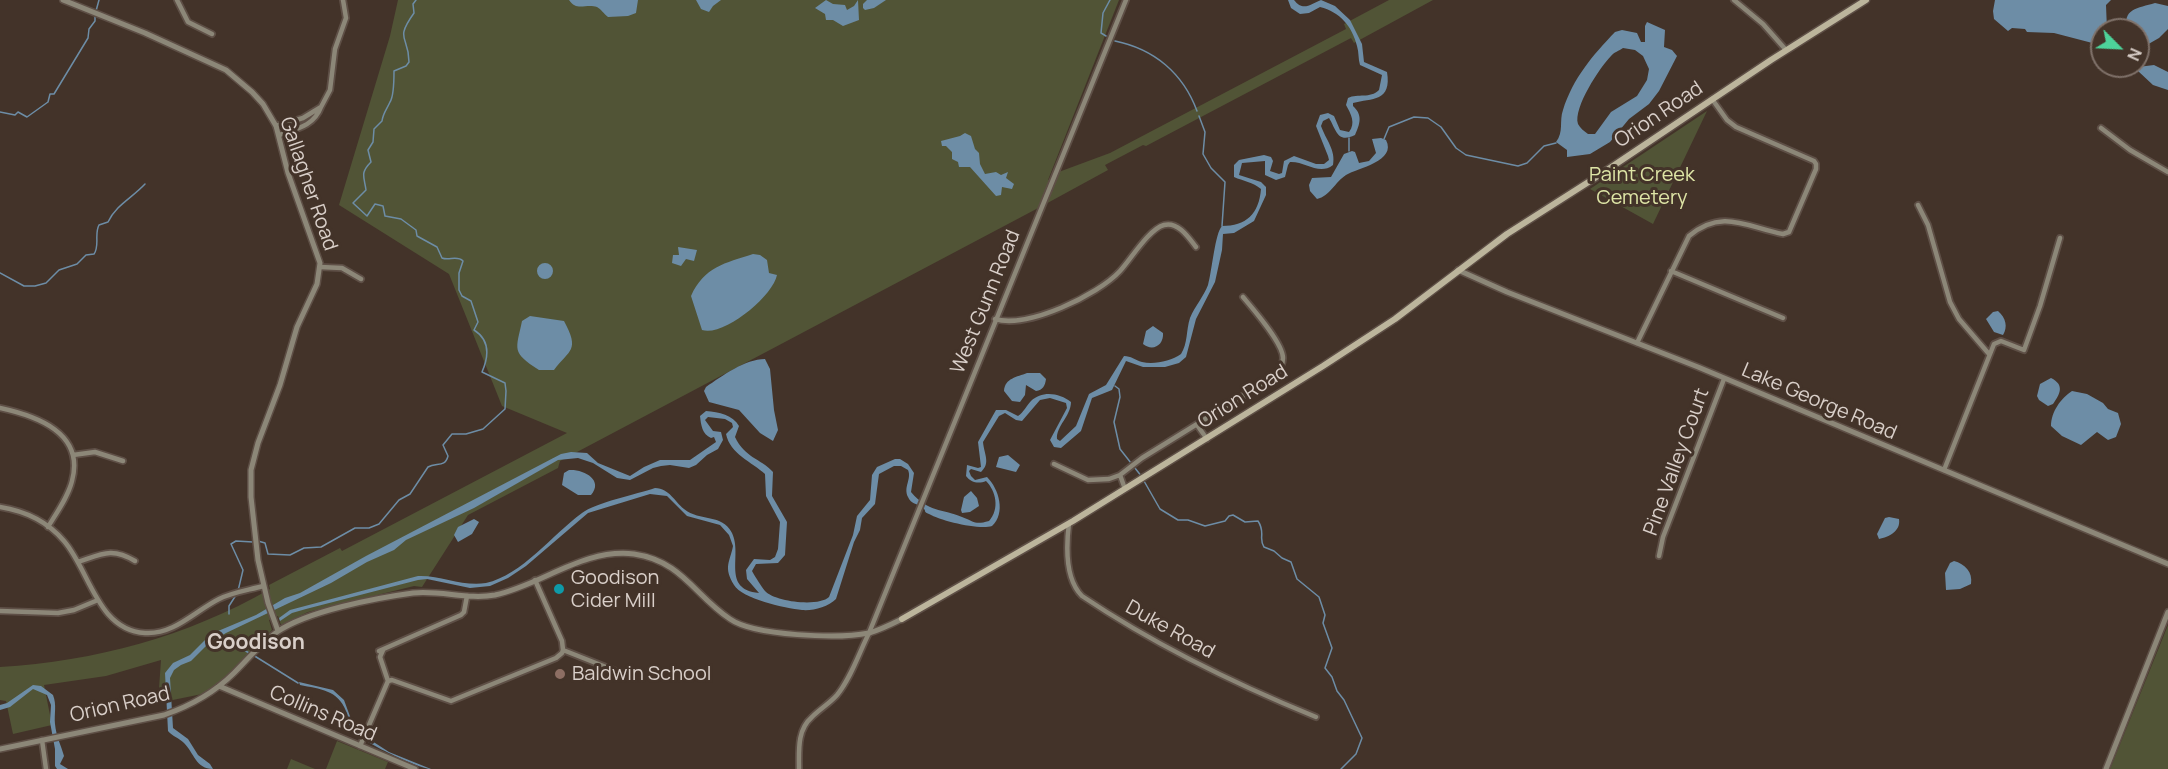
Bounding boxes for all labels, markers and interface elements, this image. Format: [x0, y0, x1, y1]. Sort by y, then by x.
north arrow [2090, 18, 2150, 78]
text: N [2122, 45, 2147, 64]
street label: Orion Road [1610, 77, 1708, 153]
street label: Gallagher Road [274, 114, 342, 254]
park label: Paint Creek Cemetery [1589, 163, 1695, 210]
street label: West Gunn Road [946, 227, 1026, 377]
street label: Lake George Road [1738, 359, 1900, 445]
street label: Orion Road [1194, 360, 1292, 434]
street label: Pine Valley Court [1639, 385, 1715, 539]
place label: Goodison Cider Mill [571, 566, 659, 613]
marker: Goodison Cider Mill [552, 582, 566, 596]
street label: Duke Road [1121, 596, 1219, 664]
district label: Goodison [207, 630, 305, 656]
place label: Baldwin School [572, 662, 711, 686]
marker: Baldwin School [553, 667, 567, 681]
street label: Collins Road [266, 681, 380, 747]
street label: Orion Road [68, 682, 172, 728]

